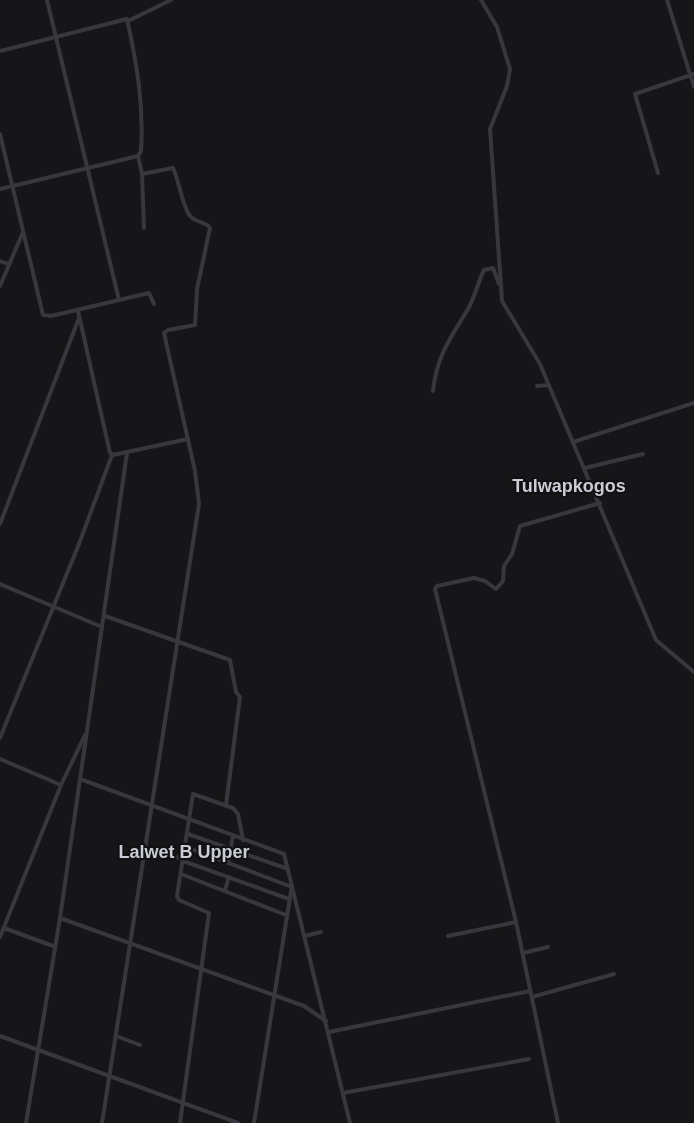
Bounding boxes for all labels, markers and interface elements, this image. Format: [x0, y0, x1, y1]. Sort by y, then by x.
district label: Tulwapkogos [512, 476, 626, 496]
district label: Lalwet B Upper [118, 842, 250, 862]

